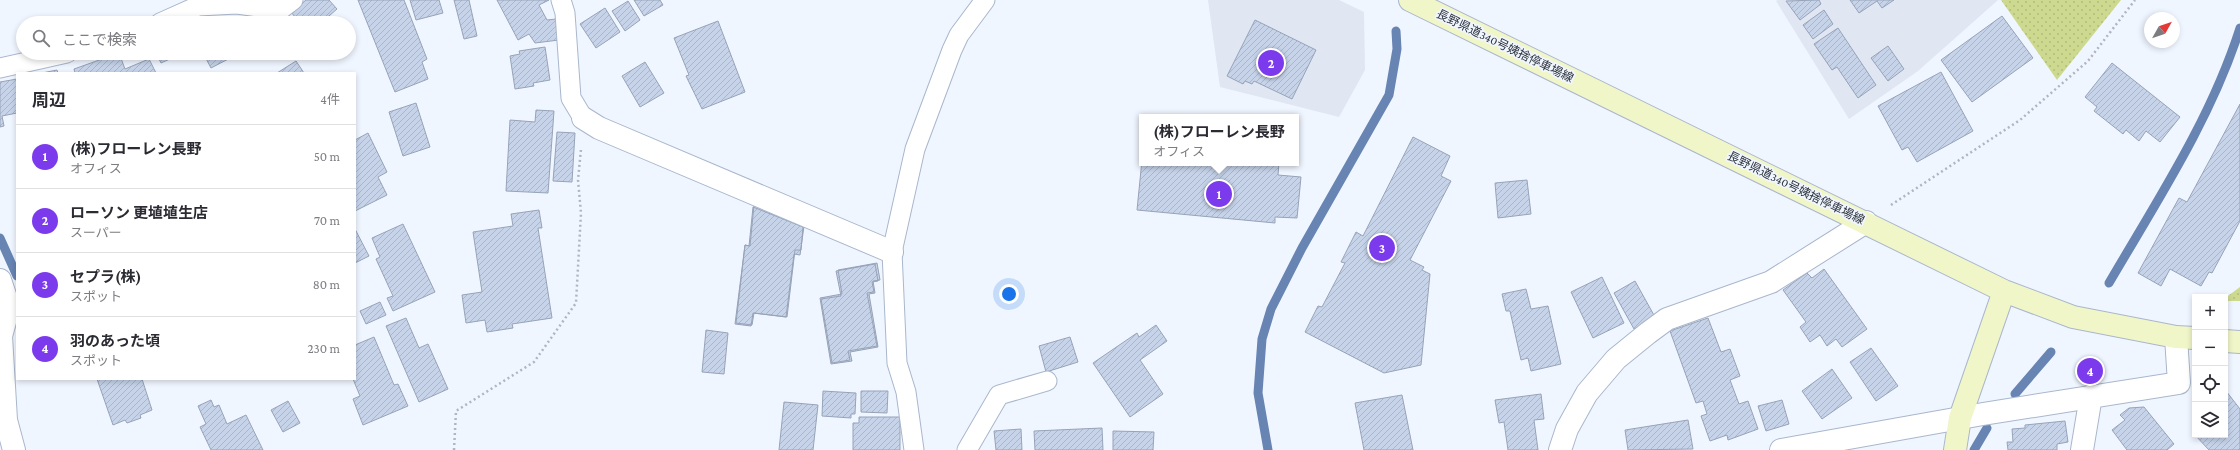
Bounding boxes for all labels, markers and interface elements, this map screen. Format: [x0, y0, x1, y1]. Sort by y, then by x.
street label: 長野県道340号姨捨停車場線 [1434, 7, 1576, 85]
north arrow [2144, 12, 2180, 48]
search box [16, 16, 356, 60]
icon: search [30, 27, 52, 49]
text: ここで検索 [62, 32, 137, 48]
pin: 2 [1258, 48, 1284, 78]
text: 周辺 [32, 91, 66, 110]
text: 4件 [320, 92, 340, 107]
popup [1139, 114, 1299, 166]
text: (株)フローレン長野 [1153, 124, 1285, 140]
text: (株)フローレン長野 [70, 141, 201, 157]
text: オフィス [1153, 144, 1205, 159]
text: 1 [43, 149, 47, 164]
text: 50 m [314, 149, 340, 164]
street label: 長野県道340号姨捨停車場線 [1725, 149, 1867, 227]
text: オフィス [70, 161, 122, 176]
pin: 1 [1206, 179, 1232, 209]
text: ローソン 更埴埴生店 [70, 205, 208, 221]
text: 2 [42, 213, 48, 228]
text: 70 m [314, 213, 340, 228]
text: スーパー [70, 225, 122, 240]
pin: 3 [1369, 233, 1395, 263]
text: セプラ(株) [70, 269, 141, 285]
text: 3 [42, 277, 48, 292]
text: 80 m [313, 277, 340, 292]
your location [999, 284, 1019, 304]
text: スポット [70, 289, 122, 304]
map controls [2192, 294, 2228, 438]
button: + [2192, 294, 2228, 330]
button: − [2192, 330, 2228, 366]
text: 羽のあった頃 [70, 333, 160, 349]
text: 4 [41, 341, 49, 356]
text: 230 m [307, 341, 340, 356]
text: スポット [70, 353, 122, 368]
pin: 4 [2077, 356, 2103, 386]
button: locate [2192, 366, 2228, 402]
button: layers [2192, 402, 2228, 438]

